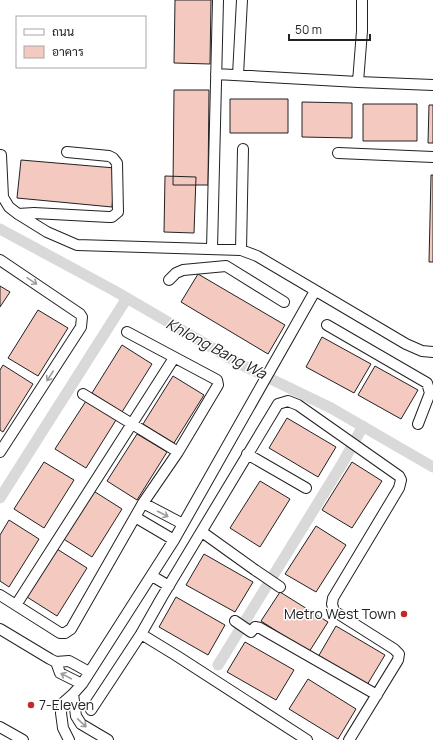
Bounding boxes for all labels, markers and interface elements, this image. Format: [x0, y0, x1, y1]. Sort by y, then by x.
legend [16, 16, 146, 68]
scale bar [289, 16, 370, 42]
text: 50 m [295, 21, 322, 38]
text: ถนน [52, 23, 75, 40]
text: อาคาร [52, 43, 84, 60]
one-way arrow [27, 277, 38, 285]
water label: Khlong Bang Wa [162, 313, 271, 384]
one-way arrow [46, 370, 54, 381]
one-way arrow [157, 511, 169, 518]
place label: Metro West Town [284, 604, 396, 623]
marker: Metro West Town [399, 609, 409, 619]
one-way arrow [60, 671, 72, 679]
place label: 7-Eleven [39, 695, 94, 714]
marker: 7-Eleven [26, 700, 36, 710]
one-way arrow [77, 718, 87, 727]

